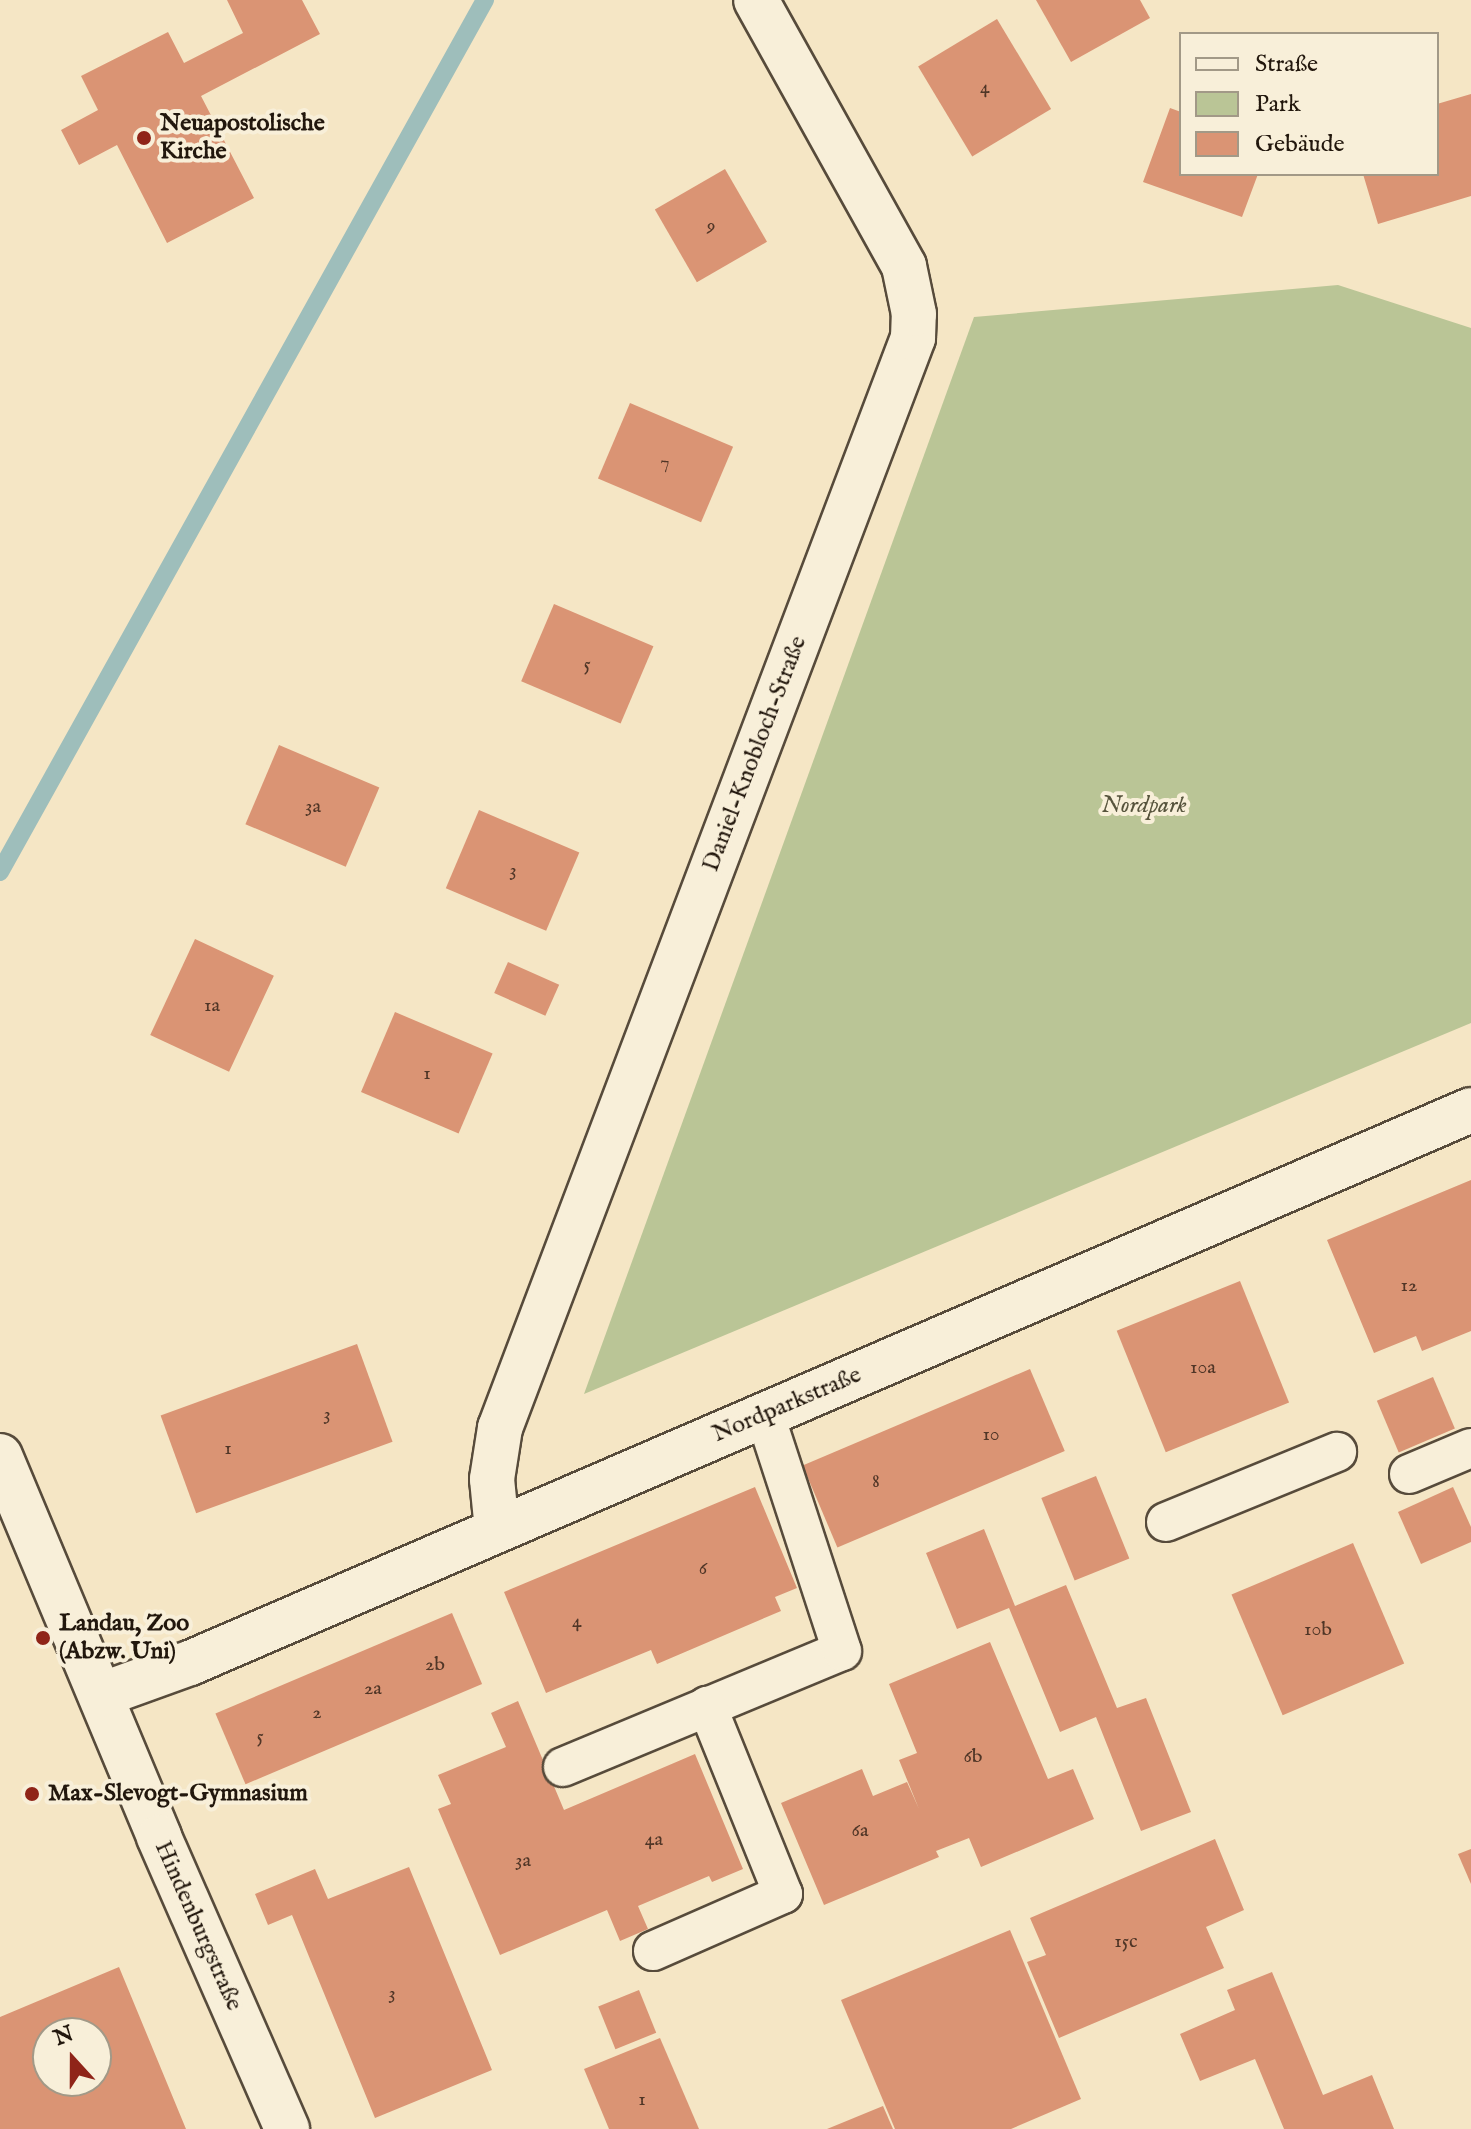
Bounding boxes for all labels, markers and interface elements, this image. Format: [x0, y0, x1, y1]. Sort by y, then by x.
legend [1179, 32, 1439, 176]
text: Straße [1255, 49, 1318, 80]
house number: 4 [980, 75, 990, 99]
text: Park [1255, 89, 1301, 120]
place label: Neuapostolische Kirche [160, 110, 325, 166]
marker: Neuapostolische Kirche [135, 129, 153, 147]
text: Gebäude [1255, 129, 1345, 160]
house number: 9 [707, 213, 715, 237]
house number: 7 [660, 450, 670, 474]
street label: Daniel-Knobloch-Straße [697, 632, 813, 876]
house number: 5 [583, 652, 591, 676]
park label: Nordpark [1101, 792, 1187, 820]
house number: 3a [305, 794, 321, 818]
house number: 3 [509, 858, 517, 882]
house number: 1a [204, 993, 220, 1017]
house number: 1 [423, 1061, 431, 1085]
house number: 12 [1401, 1273, 1417, 1297]
house number: 10a [1190, 1355, 1216, 1379]
street label: Nordparkstraße [708, 1361, 866, 1449]
house number: 3 [323, 1402, 331, 1426]
house number: 10 [982, 1422, 1000, 1446]
house number: 1 [224, 1436, 232, 1460]
house number: 8 [872, 1469, 880, 1493]
house number: 6 [699, 1556, 707, 1580]
house number: 4 [572, 1609, 582, 1633]
place label: Landau, Zoo (Abzw. Uni) [59, 1610, 189, 1666]
house number: 10b [1304, 1617, 1332, 1641]
marker: Landau, Zoo (Abzw. Uni) [34, 1629, 52, 1647]
house number: 2b [425, 1652, 445, 1676]
house number: 2a [364, 1676, 382, 1700]
house number: 2 [312, 1700, 322, 1724]
house number: 5 [256, 1724, 264, 1748]
house number: 6b [963, 1744, 983, 1768]
place label: Max-Slevogt-Gymnasium [48, 1780, 308, 1808]
marker: Max-Slevogt-Gymnasium [23, 1785, 41, 1803]
house number: 6a [851, 1818, 869, 1842]
house number: 4a [645, 1827, 663, 1851]
street label: Hindenburgstraße [148, 1837, 248, 2015]
house number: 3a [515, 1848, 531, 1872]
house number: 15c [1114, 1929, 1138, 1953]
house number: 3 [388, 1981, 396, 2005]
north arrow [32, 2017, 112, 2097]
text: N [50, 2020, 78, 2053]
house number: 1 [638, 2087, 646, 2111]

